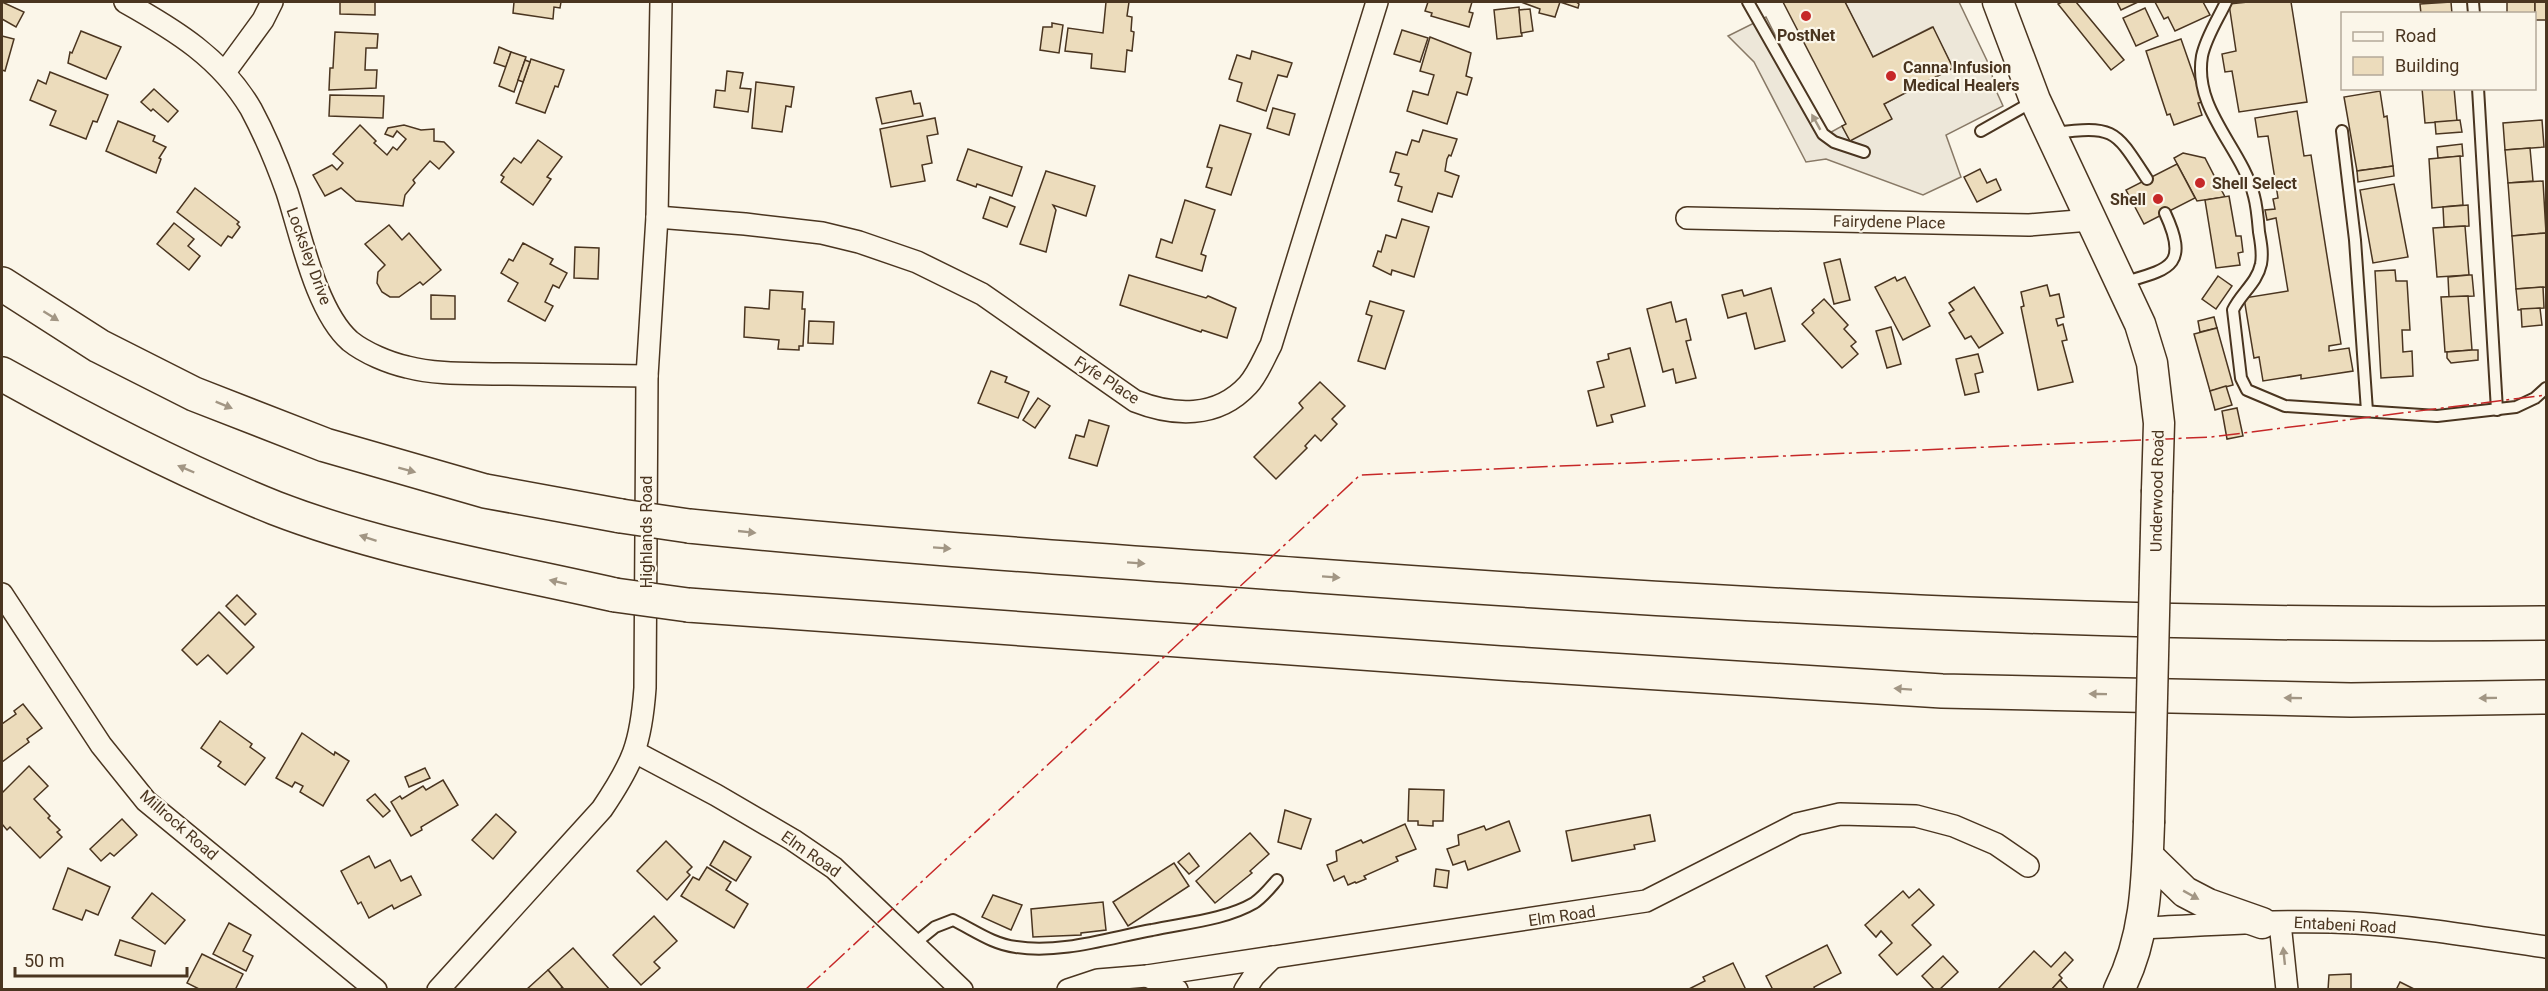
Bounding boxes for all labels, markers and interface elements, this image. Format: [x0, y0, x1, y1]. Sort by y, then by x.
marker: PostNet [1799, 9, 1813, 23]
legend [2341, 12, 2536, 90]
text: Road [2395, 25, 2436, 46]
place label: PostNet [1777, 26, 1836, 45]
text: Building [2395, 55, 2459, 76]
place label: Canna Infusion Medical Healers [1903, 58, 2019, 95]
marker: Canna Infusion Medical Healers [1884, 69, 1898, 83]
one-way arrow [1811, 114, 1822, 130]
place label: Shell Select [2212, 174, 2298, 193]
marker: Shell Select [2193, 176, 2207, 190]
place label: Shell [2110, 190, 2146, 209]
marker: Shell [2151, 192, 2165, 206]
street label: Locksley Drive [283, 205, 335, 307]
street label: Fairydene Place [1833, 212, 1945, 232]
one-way arrow [43, 310, 59, 321]
street label: Fyfe Place [1071, 352, 1143, 408]
one-way arrow [215, 401, 233, 411]
street label: Underwood Road [2146, 430, 2168, 552]
one-way arrow [176, 464, 194, 474]
one-way arrow [398, 466, 416, 475]
street label: Highlands Road [637, 476, 656, 588]
one-way arrow [738, 527, 757, 537]
one-way arrow [359, 533, 377, 542]
one-way arrow [932, 543, 951, 553]
one-way arrow [1127, 558, 1146, 567]
one-way arrow [1321, 572, 1340, 582]
one-way arrow [548, 577, 567, 586]
one-way arrow [1894, 684, 1913, 693]
one-way arrow [2089, 690, 2108, 699]
one-way arrow [2479, 693, 2498, 703]
one-way arrow [2284, 694, 2303, 703]
street label: Millrock Road [136, 786, 222, 864]
street label: Elm Road [778, 827, 844, 881]
one-way arrow [2183, 889, 2199, 900]
street label: Elm Road [1527, 902, 1597, 930]
street label: Entabeni Road [2293, 913, 2397, 937]
scale bar [15, 940, 188, 978]
one-way arrow [2279, 946, 2289, 965]
text: 50 m [24, 950, 64, 971]

